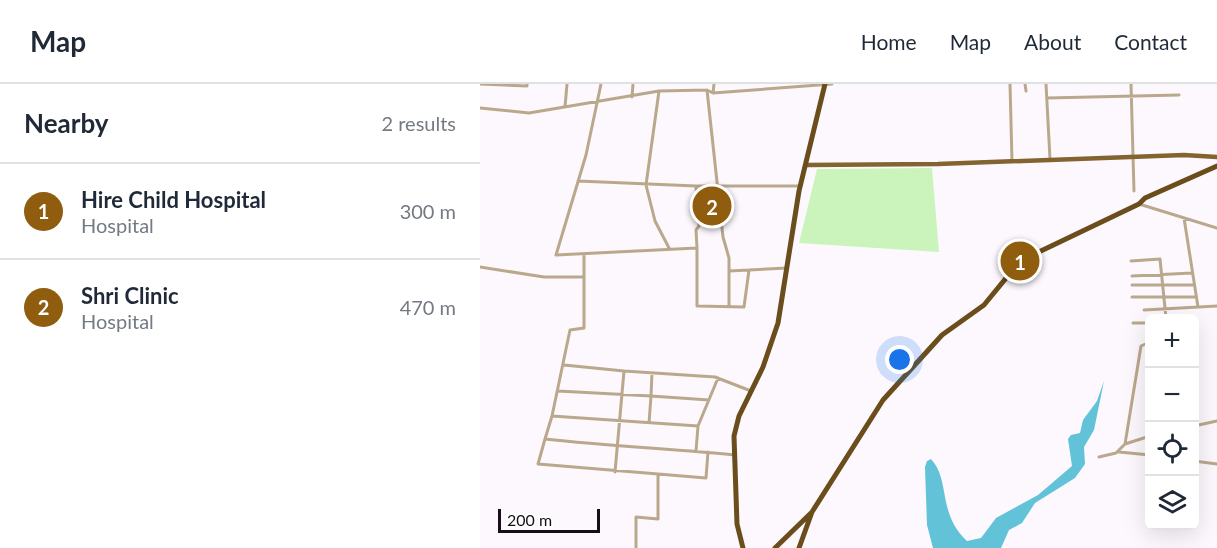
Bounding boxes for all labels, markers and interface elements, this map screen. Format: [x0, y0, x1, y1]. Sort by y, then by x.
text: Map [30, 24, 86, 58]
text: Home [861, 29, 917, 54]
text: Map [950, 29, 991, 54]
text: About [1024, 29, 1081, 54]
text: Contact [1114, 29, 1187, 54]
text: Nearby [24, 107, 109, 139]
text: 2 results [381, 111, 456, 135]
pin: 2 [692, 184, 732, 228]
text: Hire Child Hospital [81, 186, 266, 213]
text: 1 [38, 199, 49, 223]
text: 300 m [400, 199, 456, 223]
text: Hospital [81, 213, 154, 237]
pin: 1 [1000, 238, 1040, 284]
text: Shri Clinic [81, 282, 179, 309]
text: 2 [38, 295, 49, 319]
text: 470 m [400, 295, 456, 319]
text: Hospital [81, 309, 154, 333]
map controls [1145, 314, 1199, 530]
button: + [1145, 314, 1199, 368]
your location [885, 345, 914, 374]
button: − [1145, 368, 1199, 422]
button: locate [1145, 422, 1199, 476]
button: layers [1145, 476, 1199, 530]
scale bar [498, 506, 600, 534]
text: 200 m [507, 510, 552, 529]

